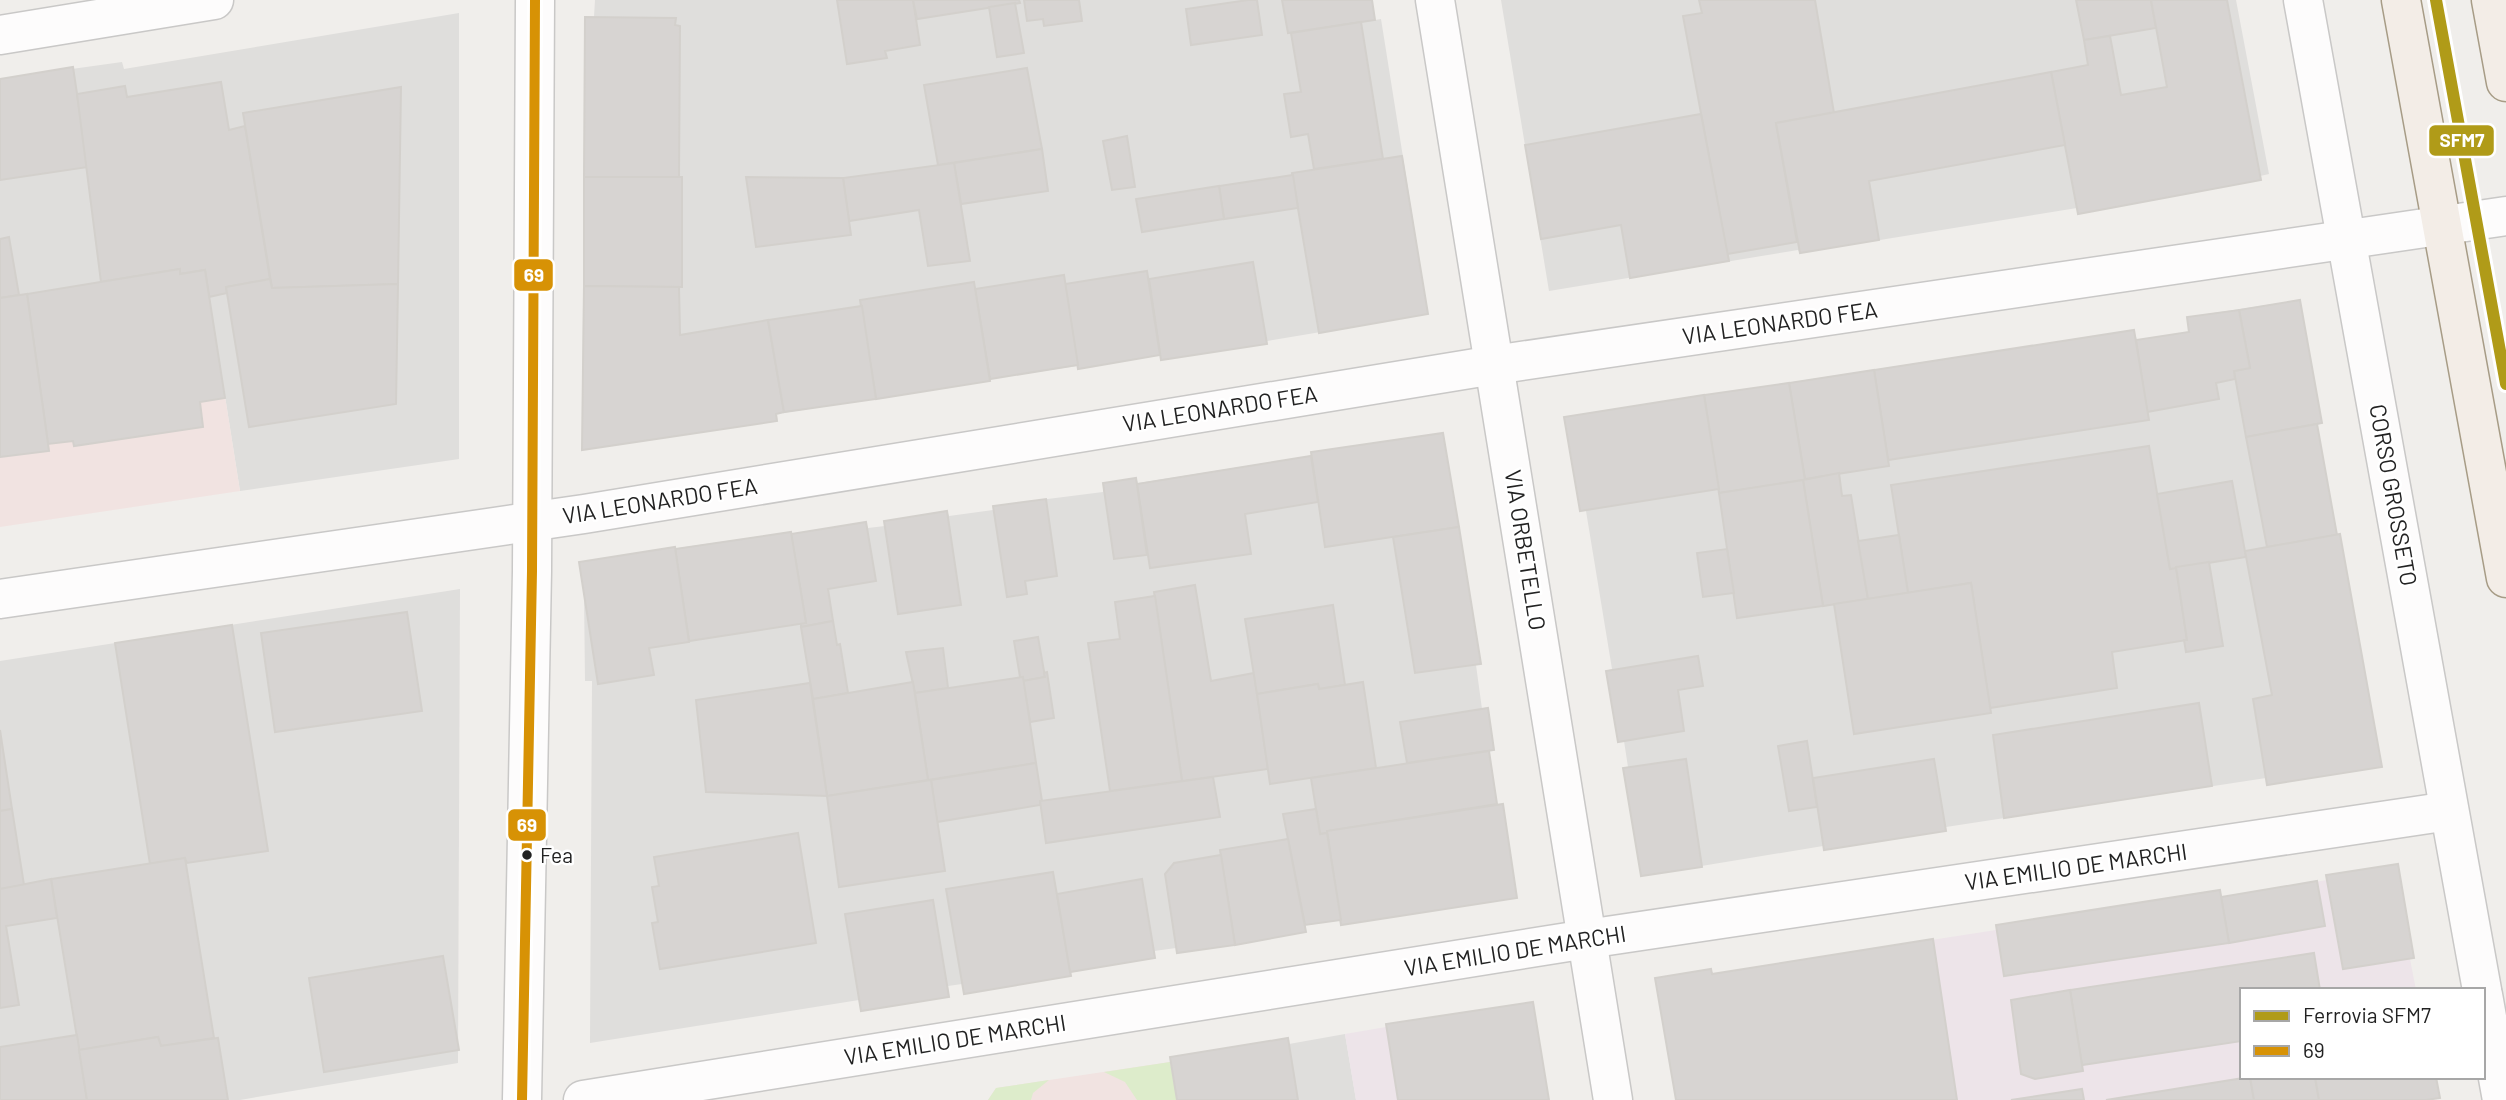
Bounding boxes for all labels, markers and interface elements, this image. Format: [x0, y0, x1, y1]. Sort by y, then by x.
line badge: SFM7 [2428, 124, 2495, 157]
text: SFM7 [2440, 128, 2485, 151]
line badge: 69 [513, 258, 554, 292]
text: 69 [524, 263, 544, 286]
street label: VIA LEONARDO FEA [1680, 294, 1879, 350]
street label: VIA LEONARDO FEA [1120, 379, 1319, 437]
street label: CORSO GROSSETO [2364, 402, 2424, 588]
street label: VIA ORBETELLO [1499, 468, 1552, 632]
street label: VIA LEONARDO FEA [560, 471, 759, 529]
line badge: 69 [507, 808, 547, 842]
text: 69 [517, 813, 537, 836]
street label: VIA EMILIO DE MARCHI [1963, 837, 2189, 895]
place label: Fea [540, 842, 573, 867]
marker: Fea [520, 848, 534, 862]
street label: VIA EMILIO DE MARCHI [1402, 919, 1628, 981]
legend [2240, 988, 2485, 1079]
text: Ferrovia SFM7 [2303, 1002, 2431, 1027]
street label: VIA EMILIO DE MARCHI [842, 1008, 1068, 1070]
text: 69 [2303, 1037, 2325, 1062]

